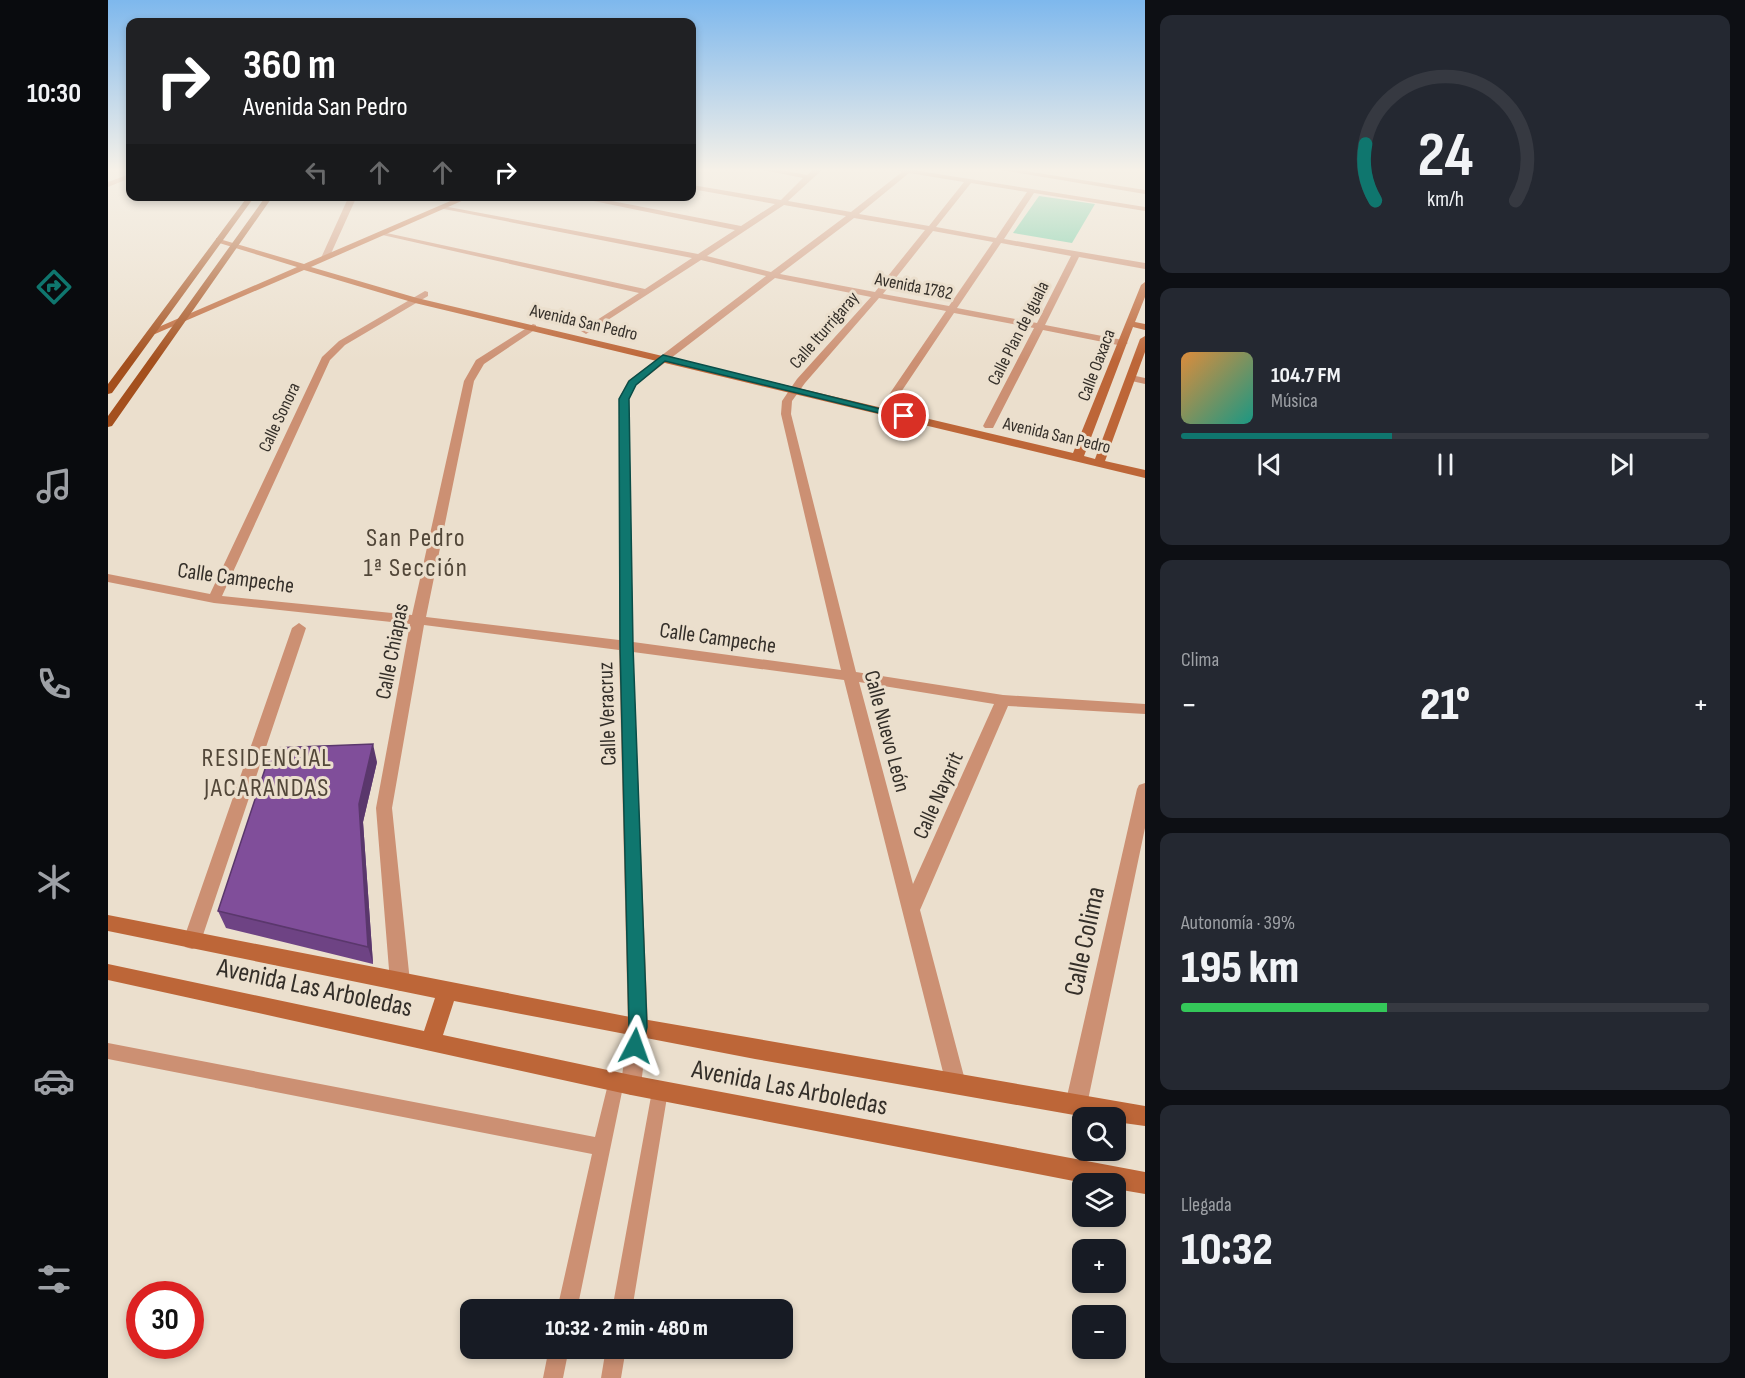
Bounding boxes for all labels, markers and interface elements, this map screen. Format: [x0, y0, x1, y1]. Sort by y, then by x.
text: 360 m [243, 40, 336, 91]
icon: right [144, 42, 222, 120]
text: 10:30 [27, 78, 81, 110]
text: Avenida San Pedro [243, 91, 408, 123]
text: 24 [1417, 119, 1473, 194]
icon: left [300, 156, 333, 189]
icon: ahead [363, 156, 396, 189]
icon: ahead [426, 156, 459, 189]
icon: right [489, 156, 522, 189]
text: km/h [1426, 187, 1464, 212]
icon: directions [33, 266, 75, 308]
street label: Avenida 1782 [872, 268, 955, 304]
street label: Calle Plan de Iguala [983, 278, 1054, 389]
street label: Calle Iturrigaray [785, 288, 863, 373]
street label: Avenida San Pedro [527, 300, 640, 345]
street label: Calle Oaxaca [1073, 326, 1120, 404]
text: 104.7 FM [1271, 362, 1341, 389]
street label: Calle Sonora [254, 379, 305, 455]
text: Música [1271, 389, 1318, 413]
pin [878, 390, 929, 441]
icon: arrive [887, 399, 920, 432]
street label: Avenida San Pedro [1000, 413, 1113, 458]
icon: previous [1253, 448, 1286, 481]
icon: pause [1429, 448, 1462, 481]
icon: next [1605, 448, 1638, 481]
icon: music [33, 465, 75, 507]
district label: San Pedro 1ª Sección [363, 523, 469, 584]
street label: Calle Campeche [176, 557, 296, 600]
street label: Calle Chiapas [370, 601, 415, 702]
street label: Calle Campeche [658, 617, 778, 660]
text: Clima [1181, 648, 1219, 672]
street label: Calle Veracruz [592, 661, 623, 766]
icon: phone [33, 663, 75, 705]
street label: Calle Nuevo León [857, 668, 916, 795]
text: 21° [1420, 678, 1470, 733]
text: − [1181, 685, 1197, 725]
text: + [1693, 685, 1709, 725]
district label: RESIDENCIAL JACARANDAS [202, 743, 332, 804]
street label: Calle Nayarit [907, 748, 970, 843]
icon: climate [33, 861, 75, 903]
street label: Calle Colima [1058, 884, 1112, 999]
text: Autonomía · 39% [1181, 911, 1295, 935]
text: 195 km [1181, 941, 1299, 996]
street label: Avenida Las Arboledas [213, 951, 415, 1024]
position arrow [603, 1014, 667, 1078]
street label: Avenida Las Arboledas [688, 1053, 890, 1123]
icon: car [33, 1060, 75, 1102]
map controls [1072, 1107, 1126, 1359]
button: search [1072, 1107, 1126, 1161]
button: layers [1072, 1173, 1126, 1227]
text: Llegada [1181, 1193, 1232, 1217]
text: 10:32 [1181, 1223, 1273, 1278]
button: + [1072, 1239, 1126, 1293]
icon: filters [33, 1258, 75, 1300]
speed limit sign: 30 [126, 1281, 204, 1359]
button: − [1072, 1305, 1126, 1359]
text: 10:32 · 2 min · 480 m [545, 1315, 708, 1342]

